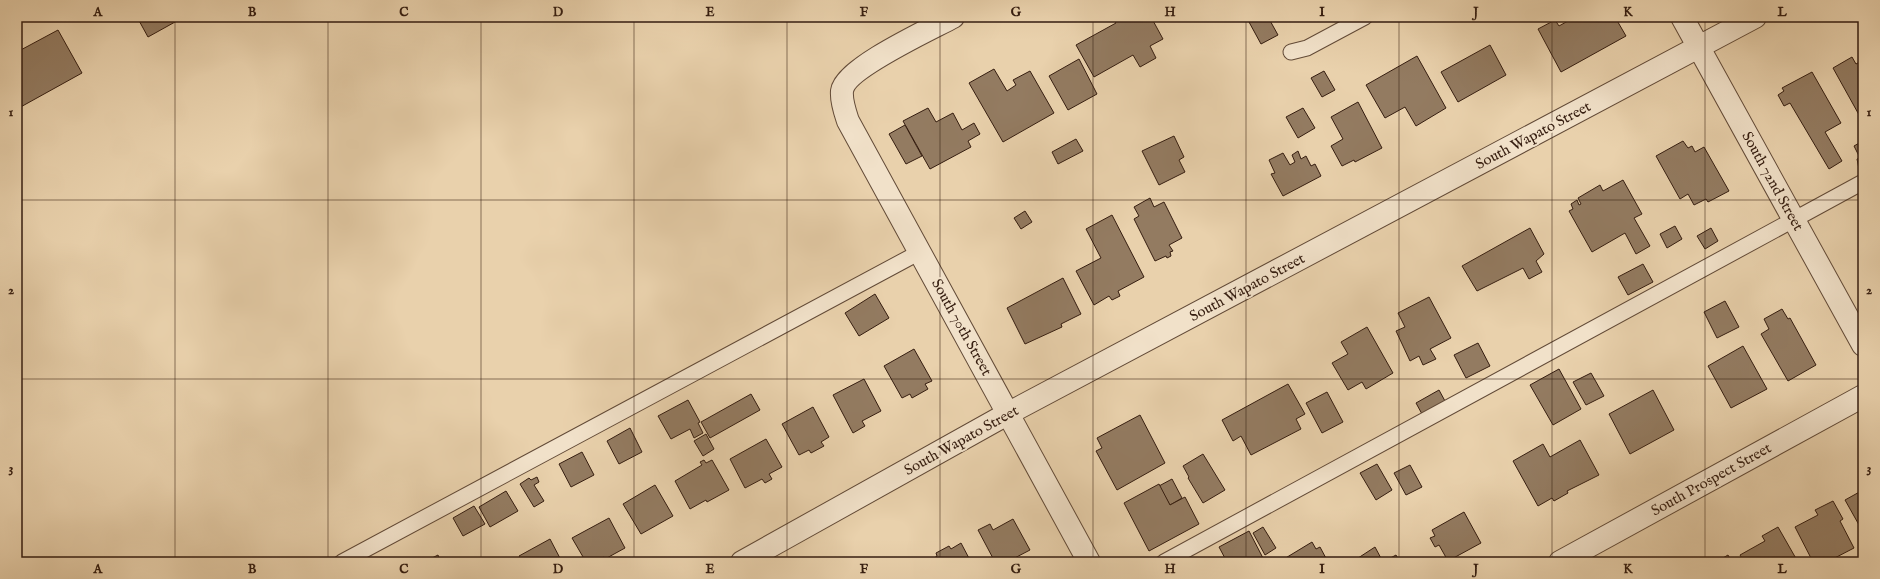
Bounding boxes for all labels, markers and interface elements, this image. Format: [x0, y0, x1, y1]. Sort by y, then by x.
text: A [93, 4, 104, 21]
text: B [248, 4, 257, 21]
text: C [399, 4, 409, 21]
text: D [553, 4, 564, 21]
text: E [705, 4, 715, 21]
text: F [860, 4, 869, 21]
text: G [1011, 4, 1022, 21]
text: H [1164, 4, 1176, 21]
text: I [1319, 4, 1325, 21]
text: J [1471, 4, 1479, 21]
text: K [1623, 4, 1633, 21]
text: L [1776, 4, 1787, 21]
street label: South Wapato Street [1472, 97, 1594, 174]
text: 1 [9, 104, 14, 121]
text: 1 [1867, 104, 1872, 121]
street label: South 72nd Street [1737, 128, 1808, 234]
street label: South Wapato Street [1186, 249, 1308, 326]
street label: South 70th Street [927, 275, 996, 379]
text: 2 [8, 282, 14, 299]
text: 2 [1866, 282, 1872, 299]
street label: South Wapato Street [901, 401, 1022, 480]
street label: South Prospect Street [1648, 439, 1775, 520]
text: 3 [9, 460, 14, 477]
text: 3 [1867, 460, 1872, 477]
text: A [93, 561, 104, 578]
text: B [248, 561, 257, 578]
text: C [399, 561, 409, 578]
text: D [553, 561, 564, 578]
text: E [705, 561, 715, 578]
text: F [860, 561, 869, 578]
text: G [1011, 561, 1022, 578]
text: H [1164, 561, 1176, 578]
text: I [1319, 561, 1325, 578]
text: J [1471, 561, 1479, 578]
text: K [1623, 561, 1633, 578]
text: L [1776, 561, 1787, 578]

